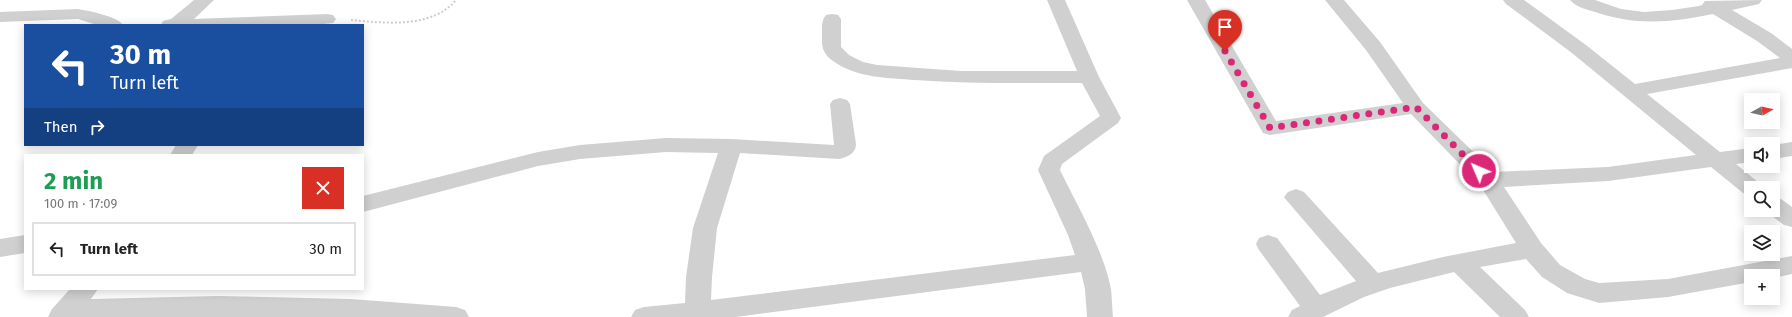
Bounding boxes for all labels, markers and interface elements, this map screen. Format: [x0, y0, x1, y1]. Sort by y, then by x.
pin [1208, 10, 1242, 51]
icon: arrive [1214, 16, 1236, 38]
text: 30 m [110, 38, 171, 71]
icon: left [44, 40, 96, 92]
text: Turn left [110, 72, 179, 94]
north arrow [1744, 93, 1780, 129]
map controls [1744, 93, 1780, 305]
icon: right [86, 116, 108, 138]
text: Then [44, 118, 78, 136]
button: sound [1744, 137, 1780, 173]
position arrow [1458, 150, 1500, 192]
text: 2 min [44, 167, 103, 195]
button: close [302, 167, 344, 209]
button: search [1744, 181, 1780, 217]
text: 100 m · 17:09 [44, 196, 117, 211]
button: layers [1744, 225, 1780, 261]
icon: left [46, 238, 68, 260]
text: Turn left [80, 240, 138, 258]
text: 30 m [309, 240, 342, 258]
button: + [1744, 269, 1780, 305]

